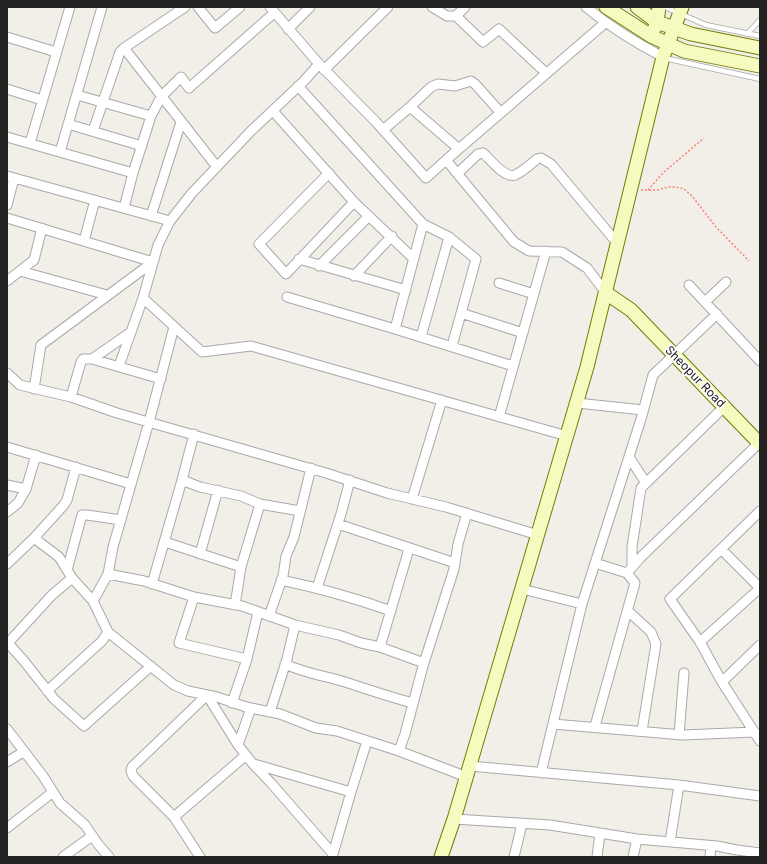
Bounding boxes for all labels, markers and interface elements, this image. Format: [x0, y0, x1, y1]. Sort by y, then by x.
street label: Sheopur Road [662, 343, 728, 411]

